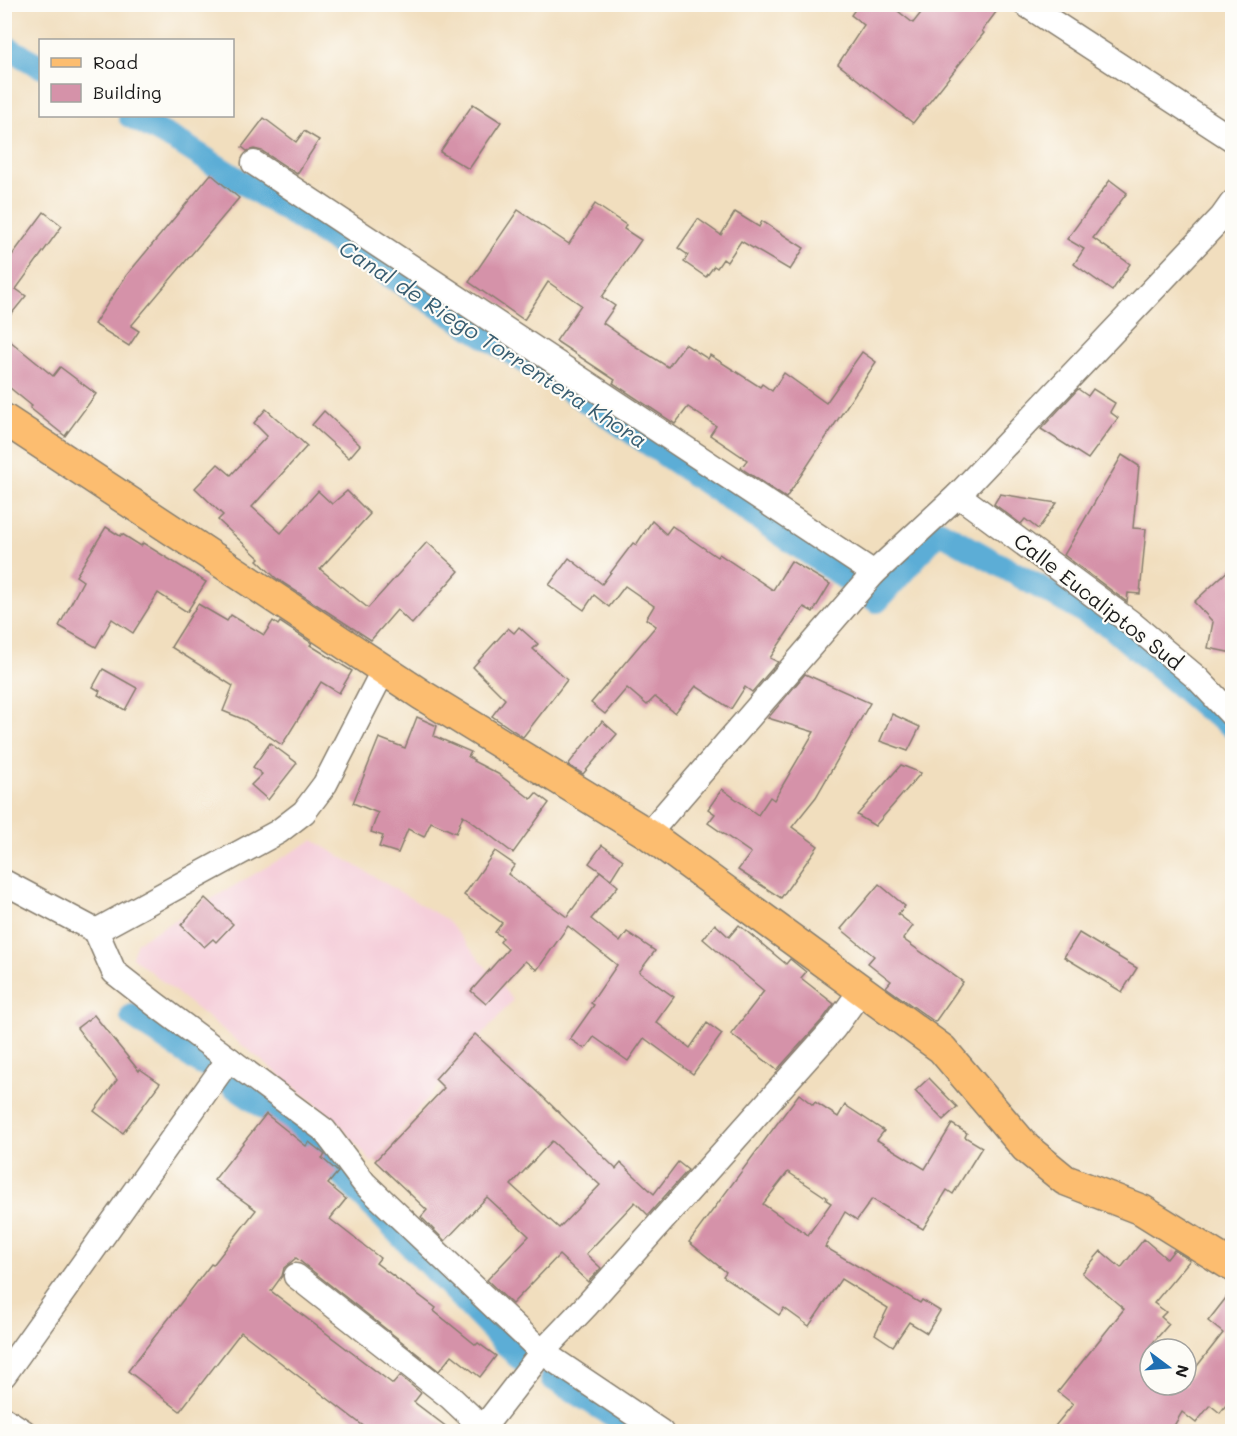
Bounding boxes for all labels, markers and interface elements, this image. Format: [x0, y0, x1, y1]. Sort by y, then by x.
legend [39, 39, 234, 117]
text: Road [93, 50, 138, 74]
text: Building [93, 80, 161, 104]
water label: Canal de Riego Torrentera Khora [334, 233, 653, 454]
street label: Calle Eucaliptos Sud [1009, 526, 1189, 675]
north arrow [1138, 1337, 1198, 1397]
text: N [1171, 1363, 1195, 1380]

